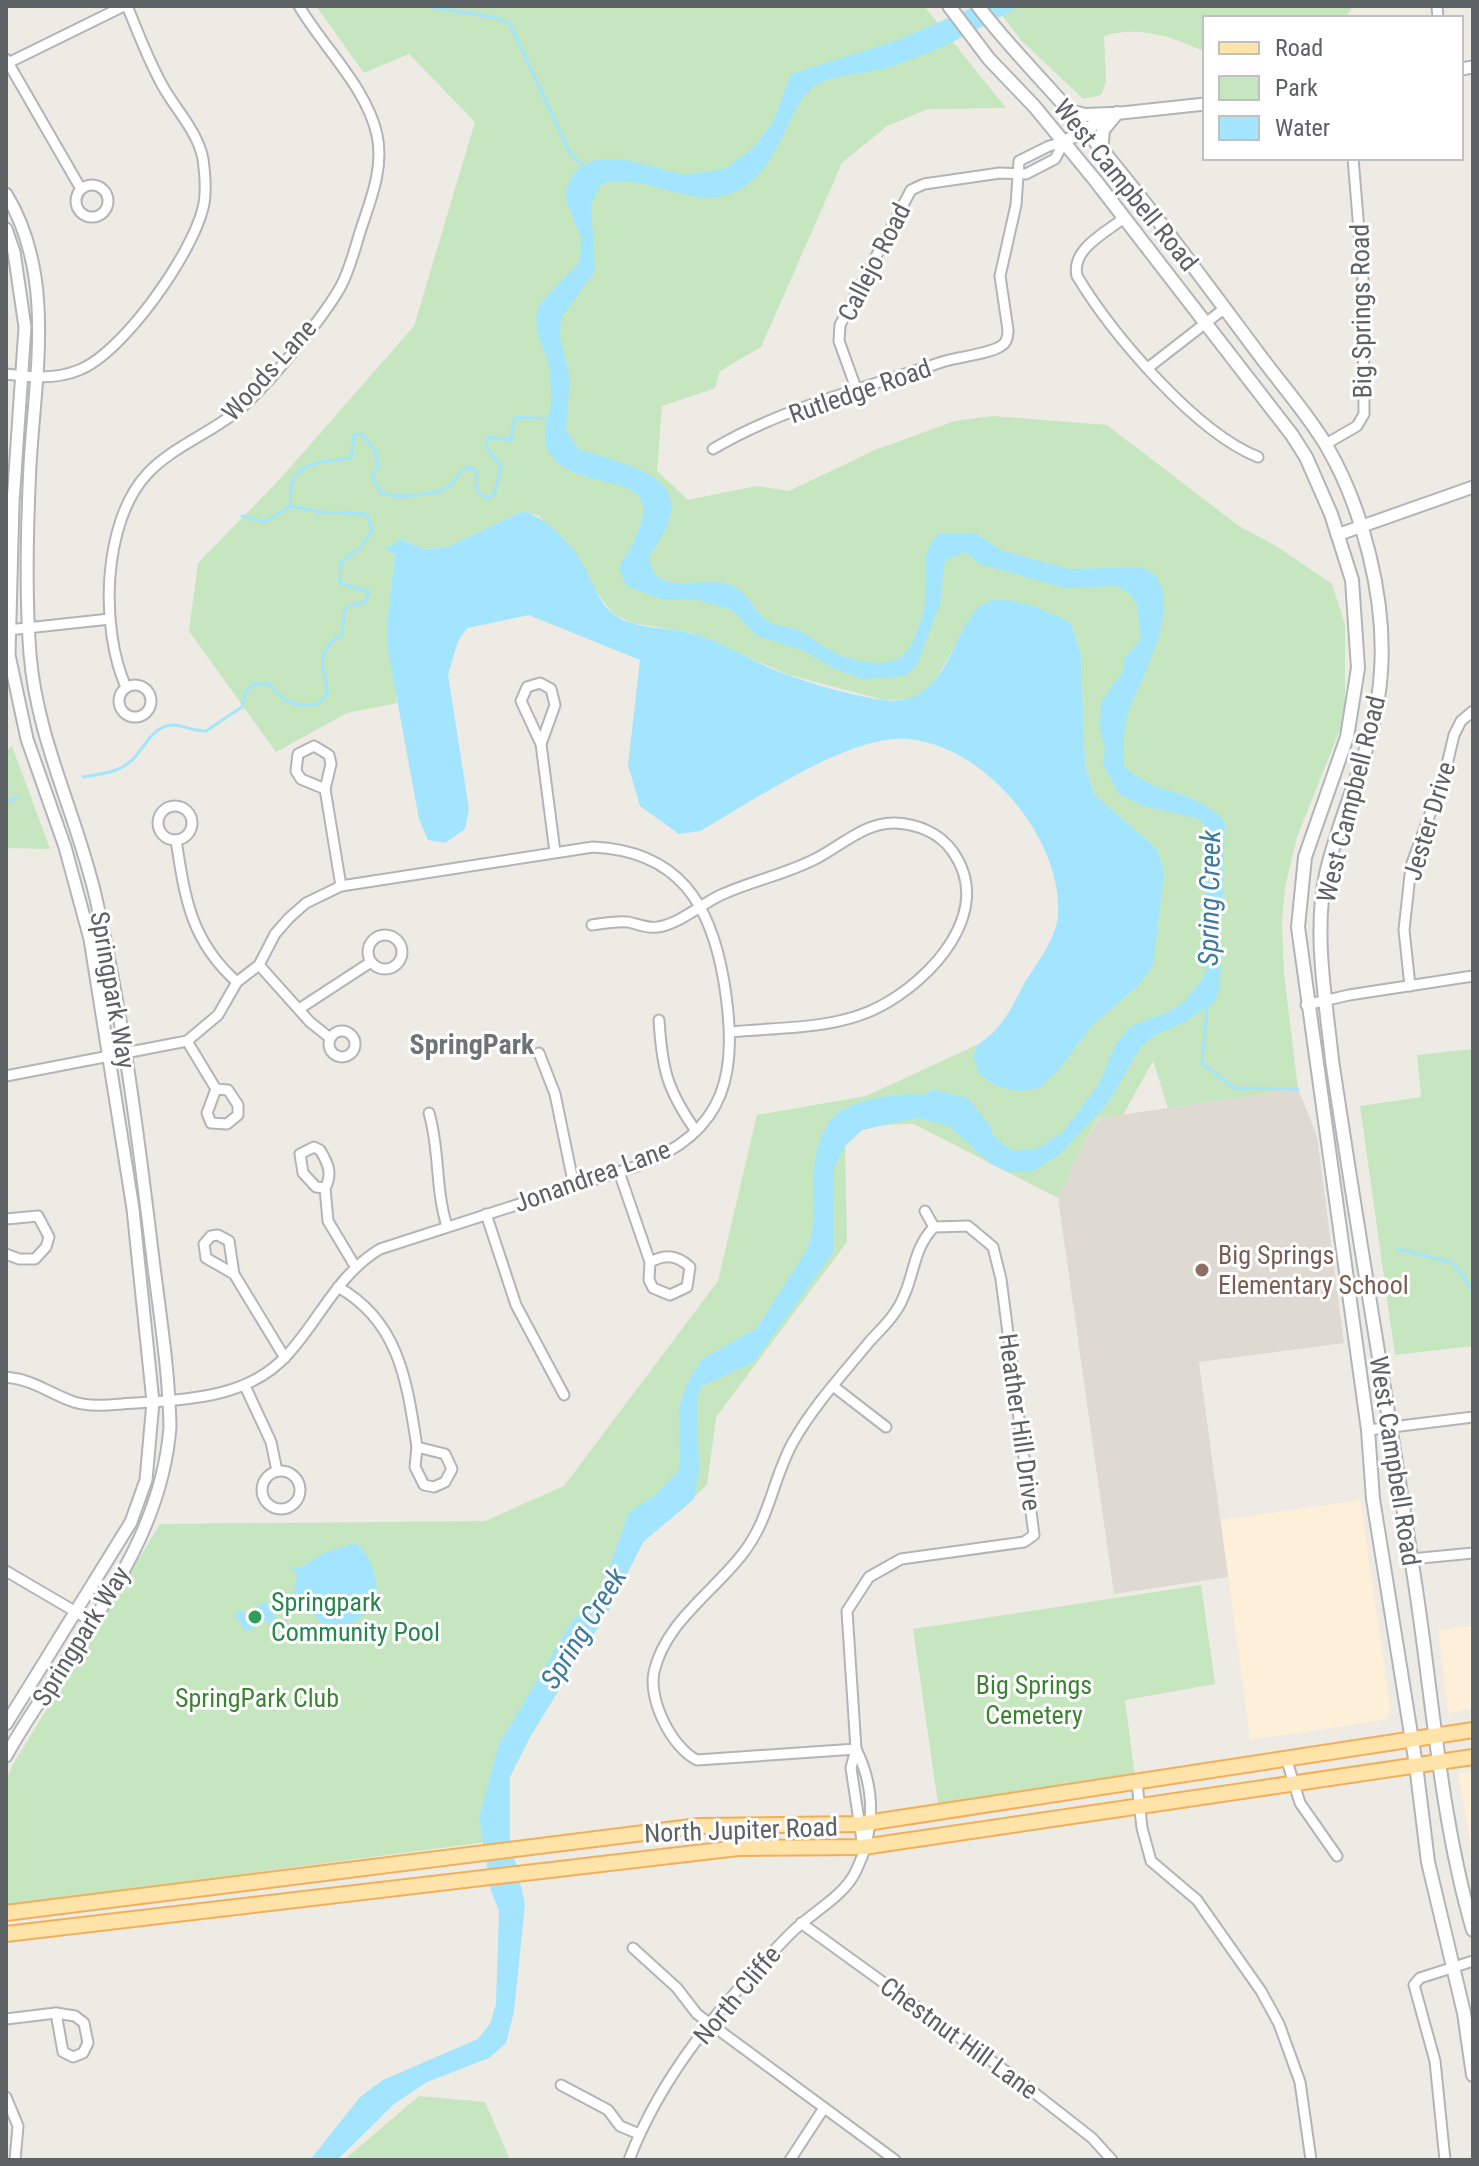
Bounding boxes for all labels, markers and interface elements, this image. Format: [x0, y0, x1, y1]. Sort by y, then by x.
legend [1203, 16, 1463, 160]
text: Road [1275, 34, 1323, 62]
text: Park [1275, 74, 1318, 102]
street label: West Campbell Road [1048, 93, 1204, 277]
text: Water [1275, 114, 1330, 142]
street label: Callejo Road [831, 198, 917, 326]
street label: Big Springs Road [1344, 223, 1378, 399]
street label: Woods Lane [216, 313, 322, 427]
street label: Rutledge Road [785, 353, 935, 429]
street label: West Campbell Road [1311, 693, 1391, 905]
street label: Jester Drive [1397, 758, 1461, 884]
water label: Spring Creek [1192, 829, 1227, 966]
street label: Springpark Way [84, 909, 142, 1071]
district label: SpringPark [410, 1028, 535, 1061]
street label: Jonandrea Lane [510, 1134, 674, 1218]
place label: Big Springs Elementary School [1218, 1240, 1409, 1300]
marker: Big Springs Elementary School [1193, 1261, 1211, 1279]
street label: Heather Hill Drive [993, 1331, 1047, 1513]
street label: West Campbell Road [1364, 1354, 1426, 1568]
street label: Springpark Way [26, 1561, 136, 1711]
water label: Spring Creek [533, 1561, 634, 1695]
place label: Springpark Community Pool [271, 1587, 440, 1647]
marker: Springpark Community Pool [246, 1608, 264, 1626]
park label: Big Springs Cemetery [976, 1670, 1092, 1730]
park label: SpringPark Club [175, 1683, 339, 1713]
street label: North Jupiter Road [644, 1812, 838, 1848]
street label: North Cliffe [687, 1940, 787, 2050]
street label: Chestnut Hill Lane [874, 1971, 1044, 2105]

